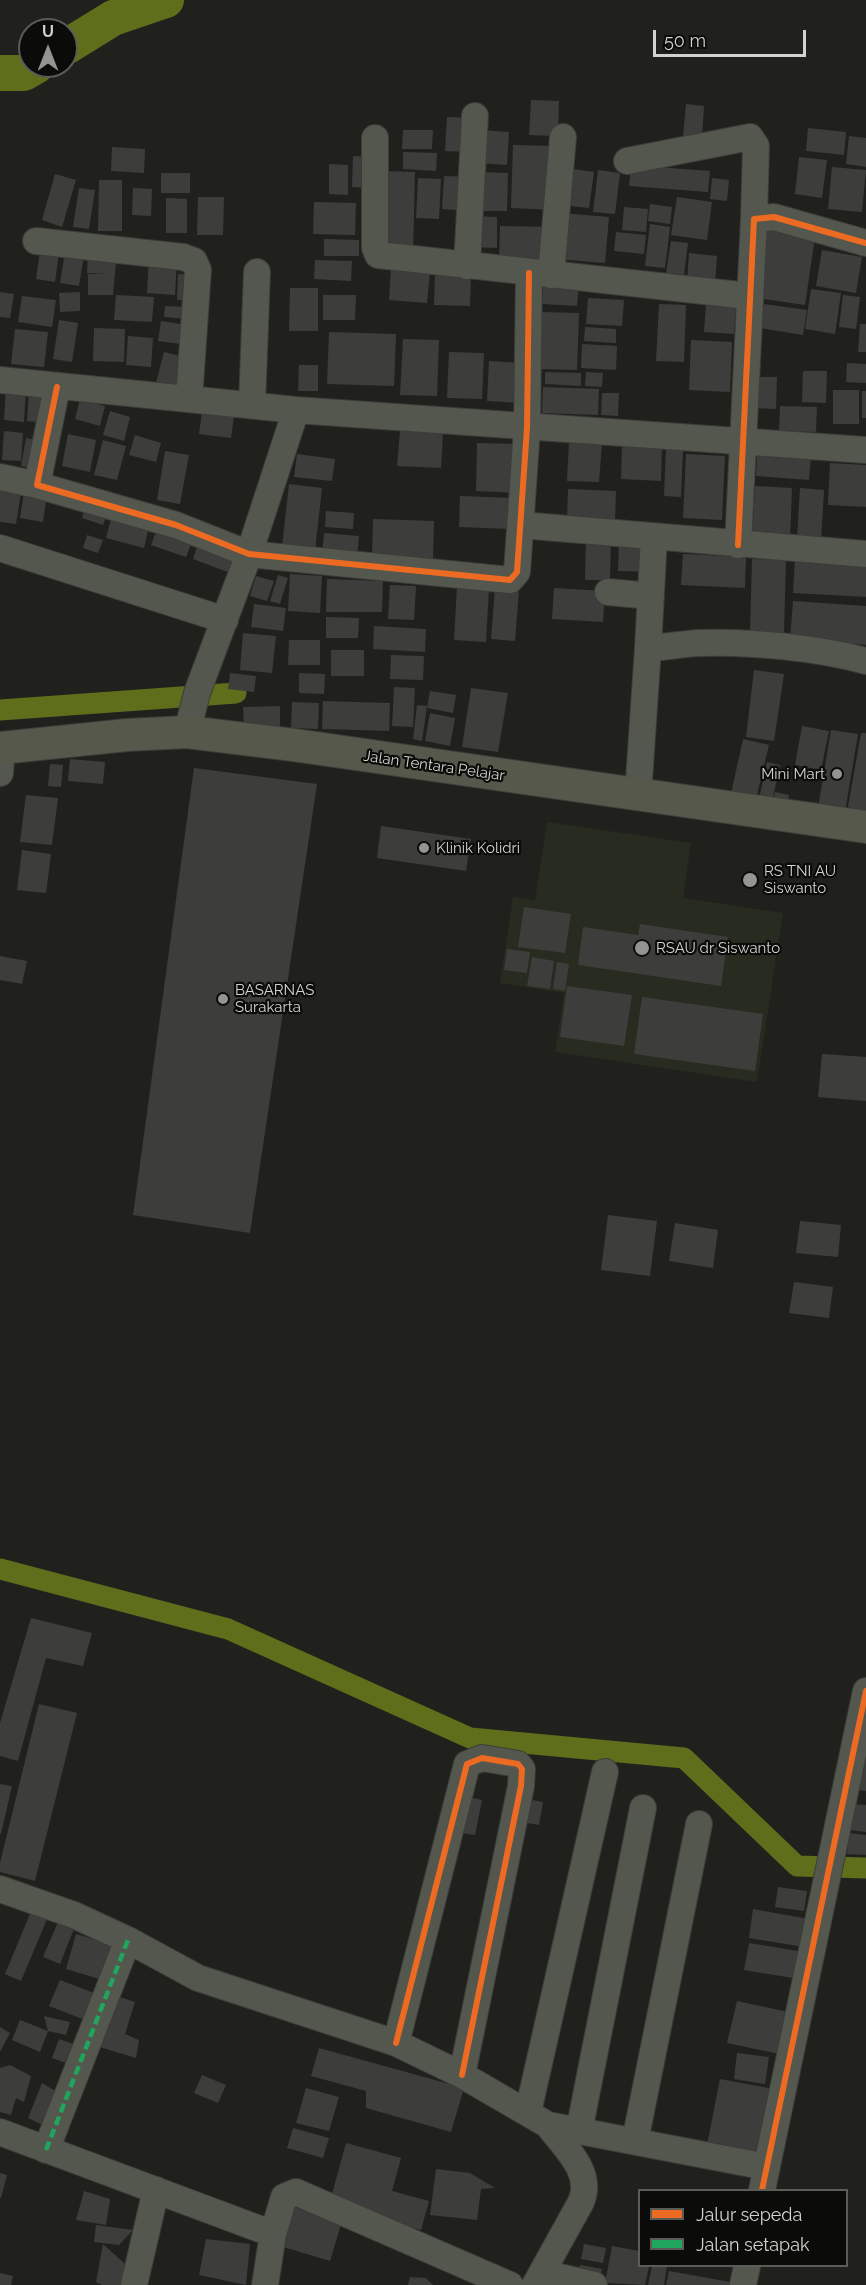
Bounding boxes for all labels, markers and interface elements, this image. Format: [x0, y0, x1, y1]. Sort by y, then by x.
north arrow [18, 18, 78, 78]
scale bar [656, 18, 809, 56]
text: U [42, 22, 54, 41]
text: 50 m [664, 30, 706, 51]
street label: Jalan Tentara Pelajar [362, 747, 506, 785]
place label: Mini Mart [761, 765, 825, 783]
marker: Mini Mart [830, 767, 844, 781]
place label: Klinik Kolidri [436, 839, 520, 857]
marker: Klinik Kolidri [417, 841, 431, 855]
place label: RS TNI AU Siswanto [764, 862, 836, 897]
marker: RS TNI AU Siswanto [741, 871, 759, 889]
marker: RSAU dr Siswanto [633, 939, 651, 957]
place label: RSAU dr Siswanto [656, 939, 780, 957]
place label: BASARNAS Surakarta [235, 981, 314, 1016]
marker: BASARNAS Surakarta [216, 992, 230, 1006]
legend [638, 2189, 848, 2267]
text: Jalur sepeda [696, 2204, 802, 2225]
text: Jalan setapak [696, 2234, 810, 2255]

